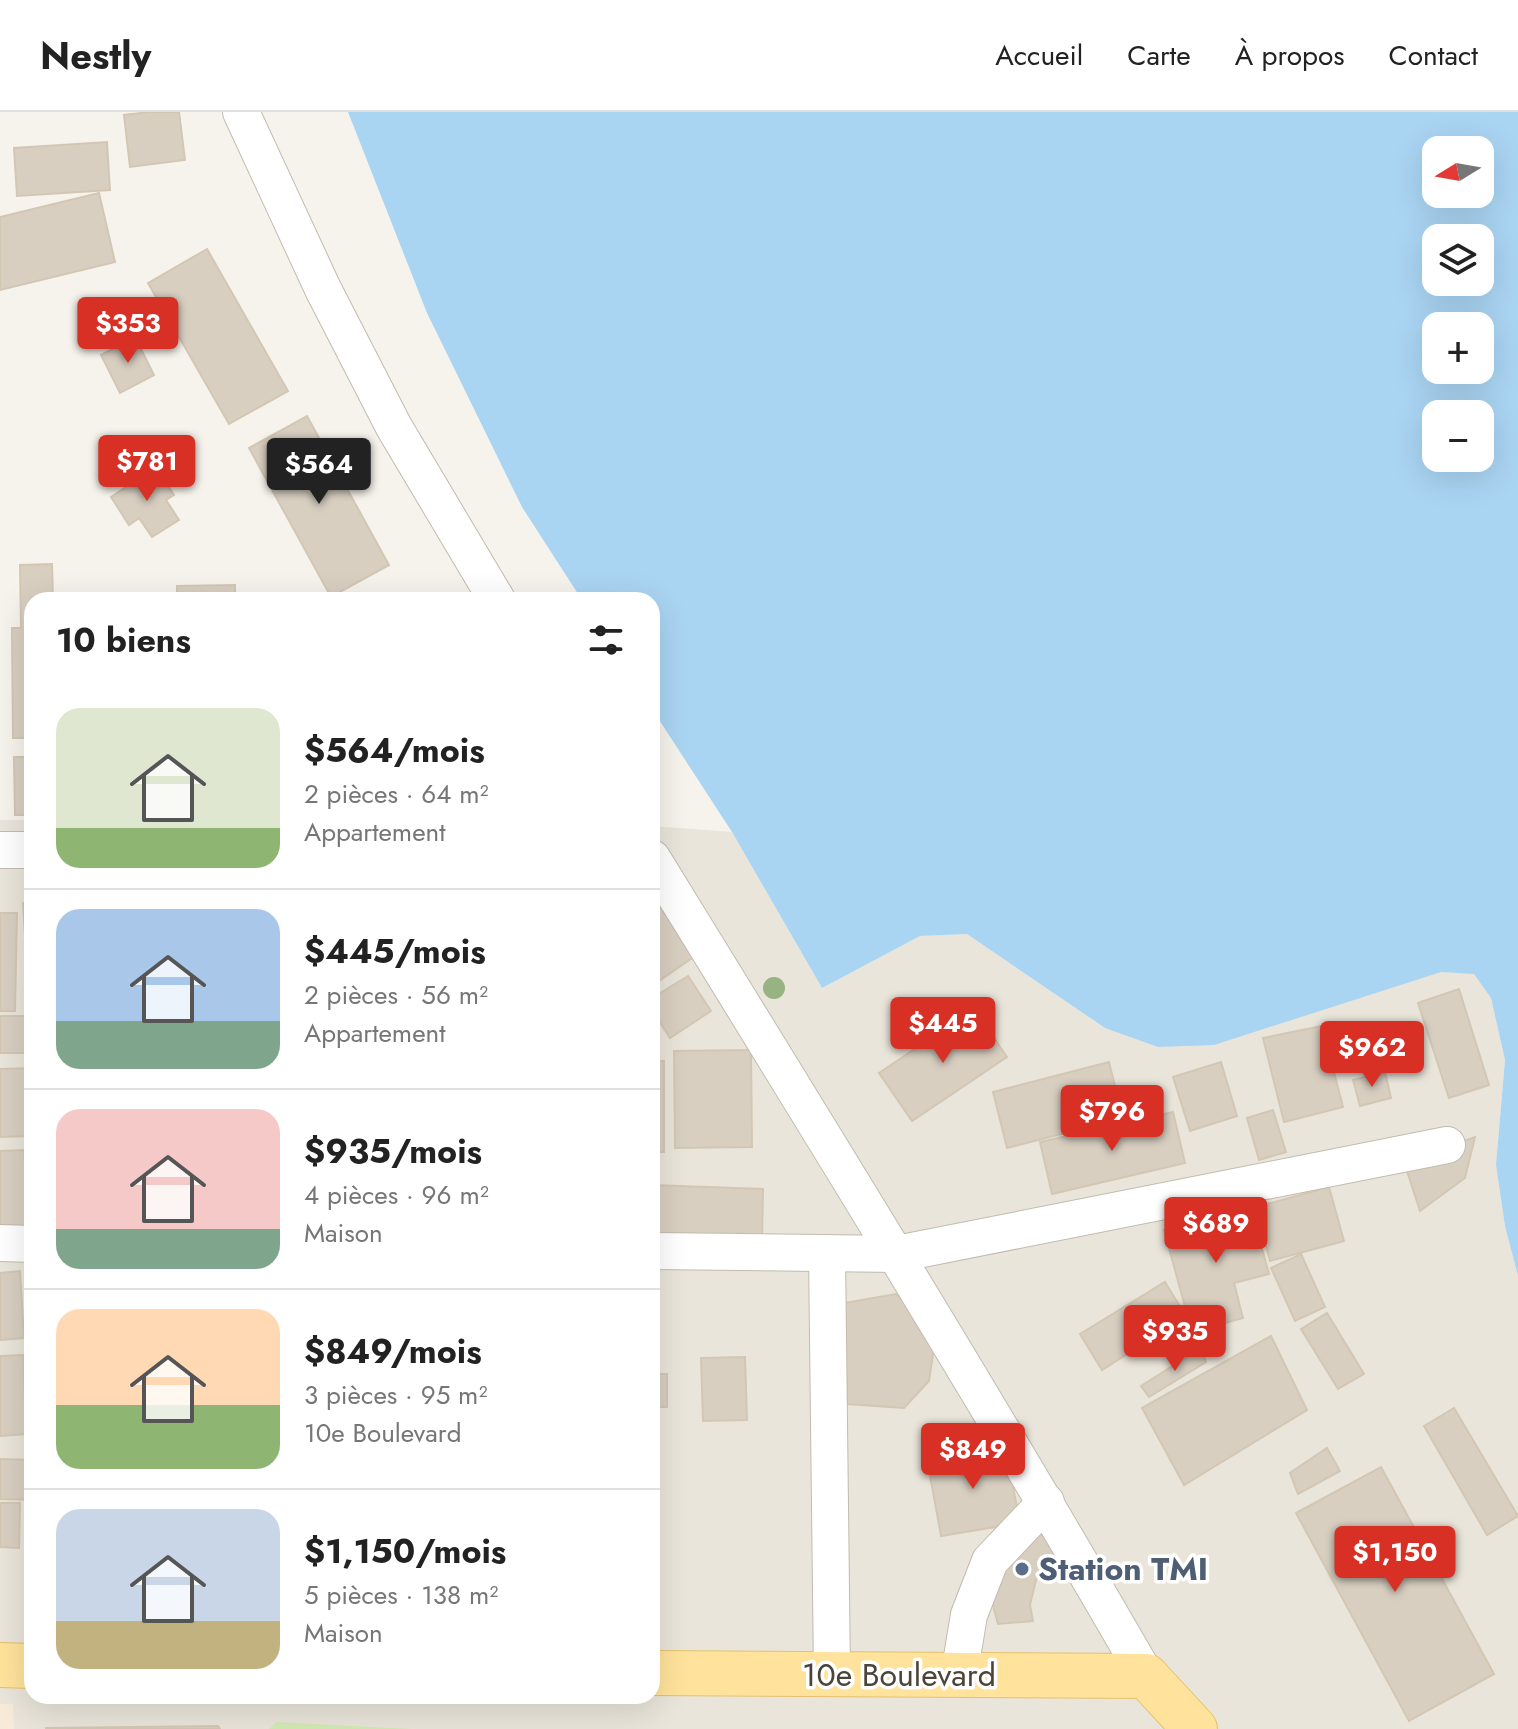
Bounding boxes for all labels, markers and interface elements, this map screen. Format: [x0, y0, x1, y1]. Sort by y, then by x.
text: Nestly [40, 28, 151, 83]
text: Accueil [995, 35, 1083, 76]
text: Carte [1127, 35, 1191, 76]
text: À propos [1235, 35, 1345, 76]
text: Contact [1389, 35, 1478, 76]
north arrow [1422, 136, 1494, 208]
map controls [1422, 136, 1494, 472]
button: layers [1422, 224, 1494, 296]
pin: $353 [81, 297, 175, 365]
text: $353 [95, 304, 161, 342]
button: + [1422, 312, 1494, 384]
button: − [1422, 400, 1494, 472]
pin: $781 [100, 435, 194, 503]
pin: $564 [272, 438, 366, 506]
text: $781 [116, 442, 178, 480]
text: $564 [285, 445, 353, 483]
text: 10 biens [56, 616, 191, 665]
icon: filters [584, 618, 628, 662]
text: $564/mois [304, 726, 485, 775]
icon: home [120, 740, 216, 836]
text: 2 pièces · 64 m² [304, 775, 488, 813]
text: Appartement [304, 813, 445, 851]
text: $445/mois [304, 927, 486, 976]
icon: home [120, 941, 216, 1037]
text: 2 pièces · 56 m² [304, 976, 488, 1014]
pin: $445 [896, 997, 990, 1065]
text: $445 [908, 1004, 978, 1042]
text: Appartement [304, 1014, 445, 1052]
pin: $962 [1325, 1021, 1419, 1089]
text: $962 [1338, 1028, 1406, 1066]
pin: $796 [1065, 1085, 1159, 1153]
text: $796 [1079, 1092, 1145, 1130]
text: $935/mois [304, 1127, 482, 1176]
icon: home [120, 1141, 216, 1237]
text: 4 pièces · 96 m² [304, 1176, 489, 1214]
pin: $689 [1169, 1197, 1263, 1265]
text: $689 [1182, 1204, 1250, 1242]
text: Maison [304, 1214, 383, 1252]
pin: $935 [1128, 1305, 1222, 1373]
text: $935 [1142, 1312, 1208, 1350]
text: $849/mois [304, 1327, 482, 1376]
icon: home [120, 1341, 216, 1437]
text: 3 pièces · 95 m² [304, 1376, 487, 1414]
text: 10e Boulevard [304, 1414, 462, 1452]
pin: $849 [926, 1423, 1020, 1491]
text: $849 [939, 1430, 1007, 1468]
pin: $1,150 [1330, 1526, 1460, 1594]
text: $1,150/mois [304, 1527, 506, 1576]
text: $1,150 [1352, 1533, 1438, 1571]
icon: home [120, 1541, 216, 1637]
place label: Station TMI [1038, 1546, 1208, 1592]
marker: Station TMI [1013, 1560, 1031, 1578]
text: 5 pièces · 138 m² [304, 1576, 498, 1614]
text: Maison [304, 1614, 383, 1652]
street label: 10e Boulevard [802, 1652, 996, 1698]

